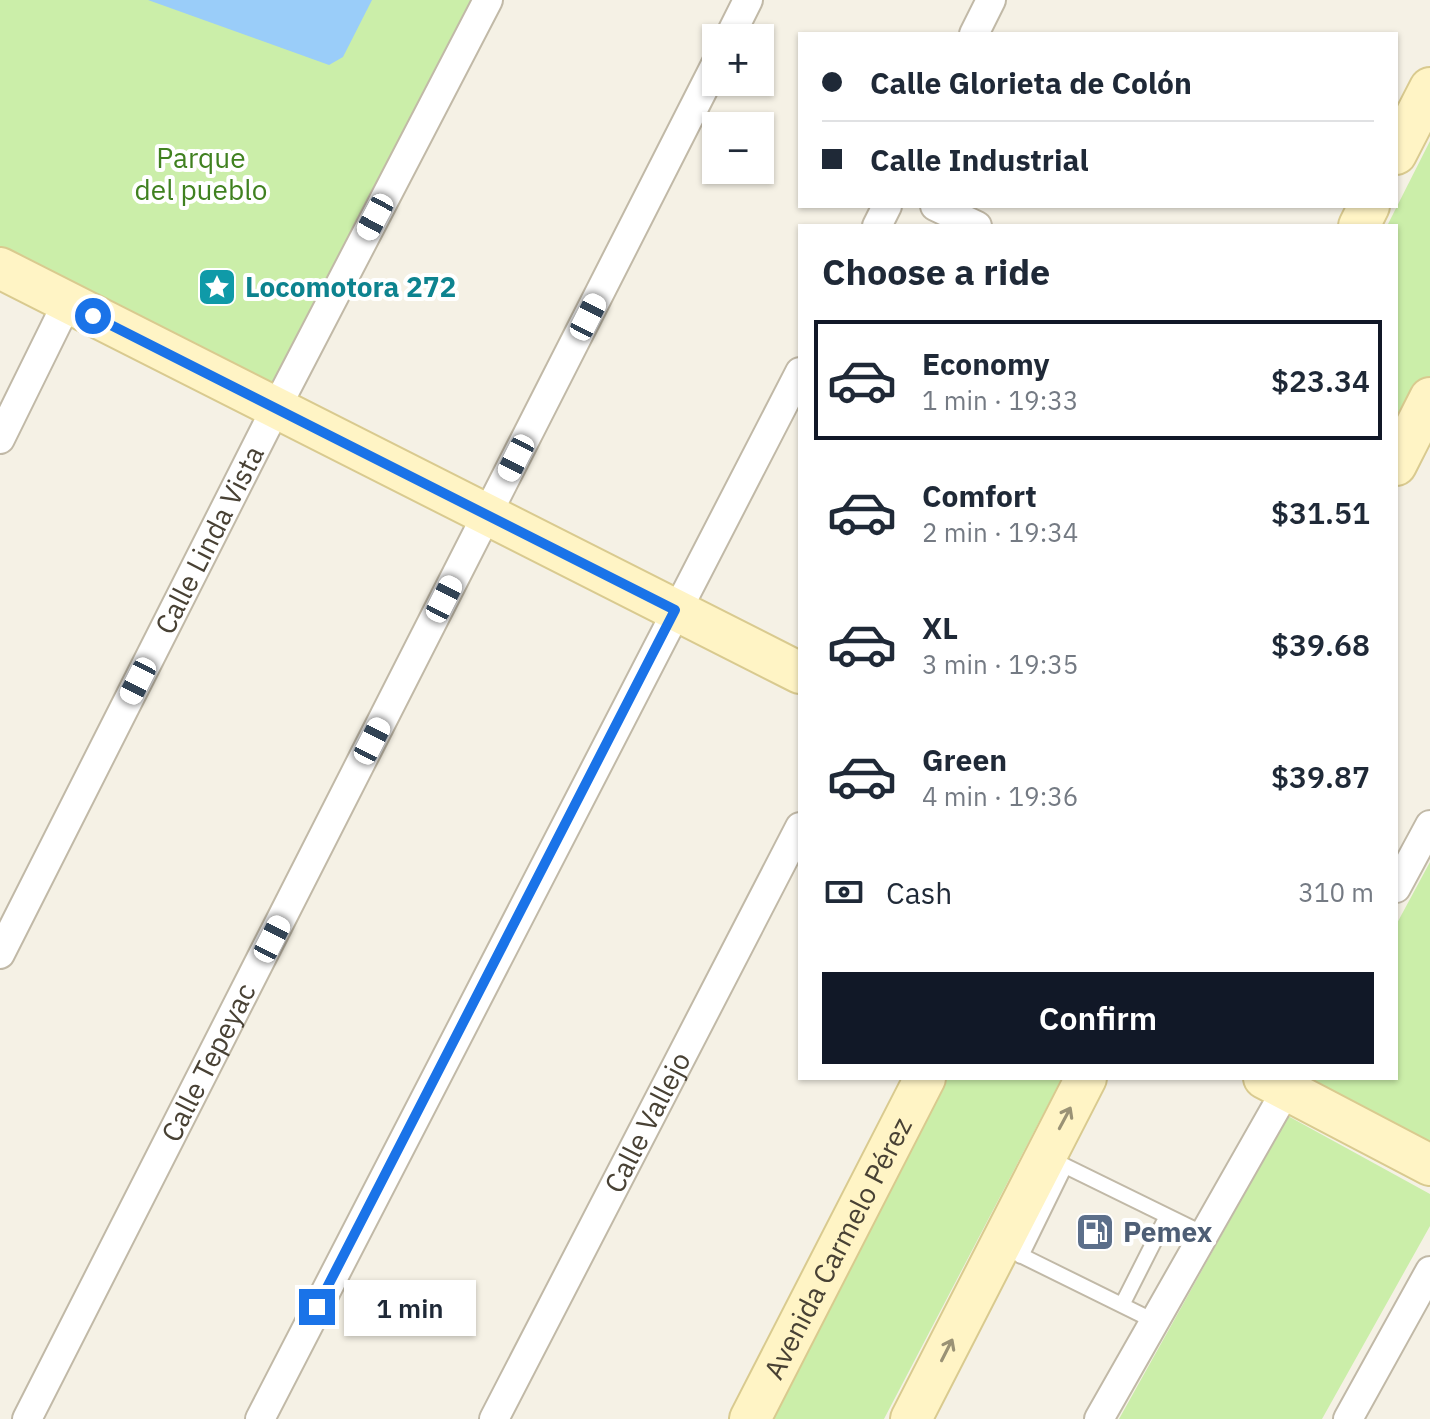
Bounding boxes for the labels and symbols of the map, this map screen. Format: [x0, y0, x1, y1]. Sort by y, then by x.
park label: Parque del pueblo [135, 139, 267, 208]
car [353, 190, 397, 244]
place icon: Locomotora 272 [196, 266, 238, 308]
place label: Locomotora 272 [245, 268, 456, 305]
car [566, 290, 610, 344]
route start [75, 298, 111, 334]
car [494, 431, 538, 485]
street label: Calle Linda Vista [146, 439, 272, 640]
car [422, 572, 466, 626]
car [116, 654, 160, 708]
car [350, 714, 394, 768]
car [250, 912, 294, 966]
street label: Calle Tepeyac [152, 977, 264, 1148]
street label: Calle Vallejo [595, 1045, 699, 1199]
one-way arrow [1057, 1106, 1073, 1130]
street label: Avenida Carmelo Pérez [755, 1111, 920, 1385]
fuel station icon: Pemex [1074, 1211, 1116, 1253]
place label: Pemex [1123, 1213, 1213, 1250]
callout: 1 min [345, 1279, 477, 1335]
route end [299, 1289, 335, 1325]
one-way arrow [939, 1338, 955, 1362]

